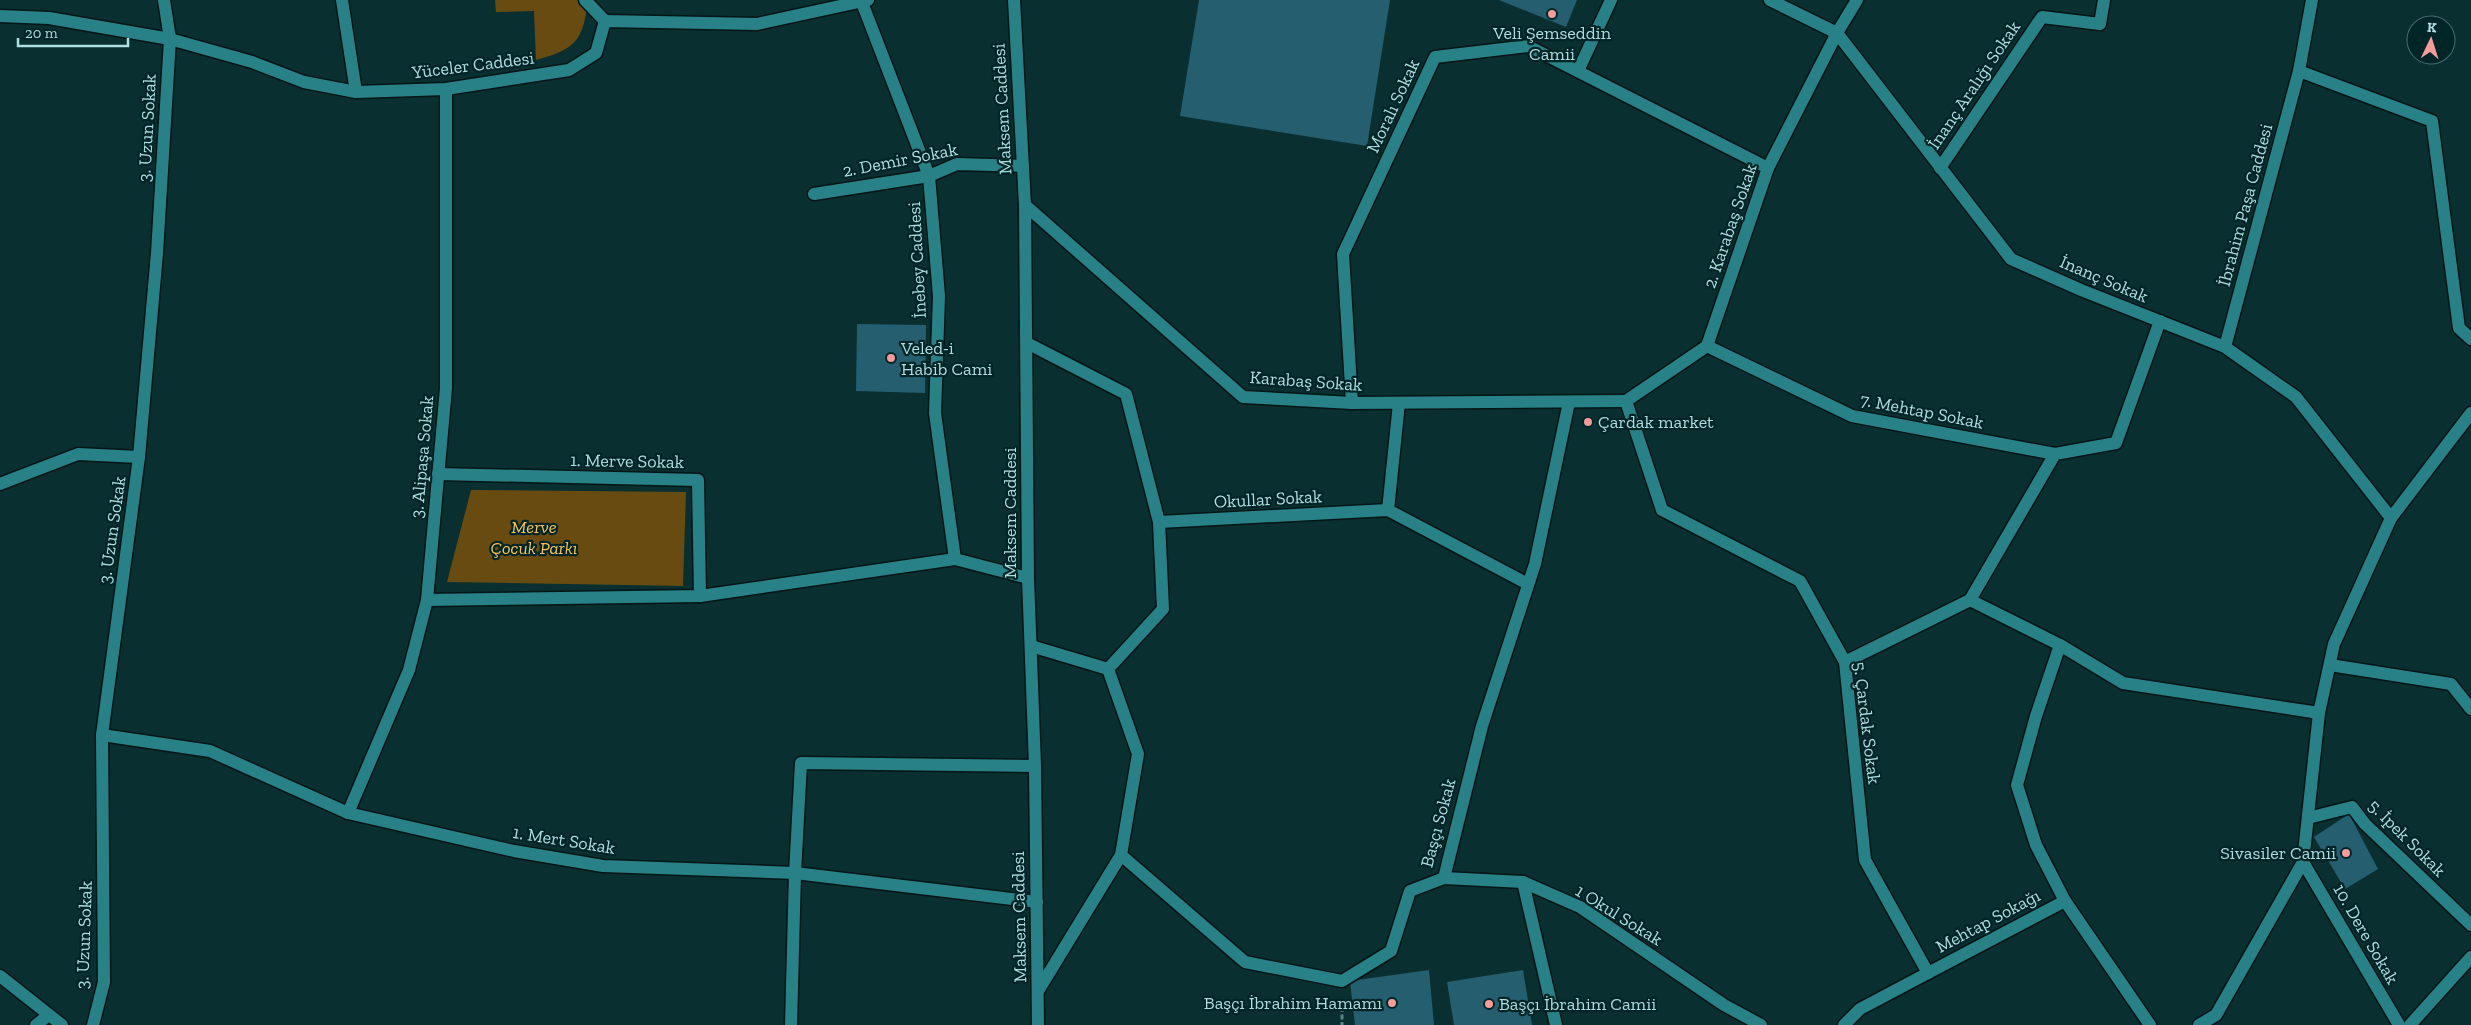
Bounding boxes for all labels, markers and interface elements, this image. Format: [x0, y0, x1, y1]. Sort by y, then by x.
marker: Veli Şemseddin Camii [1546, 8, 1558, 20]
scale bar [18, 15, 128, 47]
north arrow [2406, 15, 2456, 65]
street label: İnanç Aralığı Sokak [1923, 16, 2025, 153]
text: K [2427, 19, 2438, 36]
place label: Veli Şemseddin Camii [1492, 22, 1612, 65]
text: 20 m [25, 24, 58, 42]
street label: Maksem Caddesi [988, 43, 1016, 175]
street label: Yüceler Caddesi [410, 47, 535, 84]
street label: Moralı Sokak [1362, 55, 1425, 156]
street label: 3. Uzun Sokak [133, 73, 161, 183]
street label: İbrahim Paşa Caddesi [2213, 121, 2277, 289]
street label: 2. Demir Sokak [841, 138, 960, 182]
street label: 2. Karabaş Sokak [1698, 160, 1762, 291]
street label: İnebey Caddesi [903, 201, 931, 319]
street label: İnanç Sokak [2057, 251, 2152, 308]
place label: Veled-i Habib Cami [900, 337, 992, 380]
marker: Veled-i Habib Cami [885, 352, 897, 364]
street label: Karabaş Sokak [1249, 366, 1364, 396]
street label: 7. Mehtap Sokak [1858, 388, 1986, 434]
street label: 3. Alipaşa Sokak [406, 394, 438, 519]
place label: Çardak market [1598, 411, 1714, 433]
marker: Çardak market [1582, 416, 1594, 428]
street label: Maksem Caddesi [999, 447, 1021, 579]
street label: 1. Merve Sokak [570, 449, 685, 473]
street label: 3. Uzun Sokak [94, 474, 131, 585]
street label: Okullar Sokak [1213, 485, 1323, 513]
park label: Merve Çocuk Parkı [491, 516, 577, 559]
street label: 5. Çardak Sokak [1849, 660, 1886, 786]
street label: Başçı Sokak [1416, 776, 1461, 870]
street label: 5. İpek Sokak [2364, 795, 2451, 882]
street label: 1. Mert Sokak [511, 821, 617, 859]
place label: Sivasiler Camii [2220, 842, 2336, 864]
marker: Sivasiler Camii [2340, 847, 2352, 859]
street label: Maksem Caddesi [1007, 851, 1031, 983]
street label: 3. Uzun Sokak [71, 880, 97, 989]
street label: 1 Okul Sokak [1571, 880, 1667, 951]
street label: 10. Dere Sokak [2328, 880, 2404, 989]
street label: Mehtap Sokağı [1932, 884, 2044, 958]
place label: Başçı İbrahim Hamamı [1204, 992, 1382, 1014]
place label: Başçı İbrahim Camii [1499, 993, 1656, 1015]
marker: Başçı İbrahim Hamamı [1386, 997, 1398, 1009]
marker: Başçı İbrahim Camii [1483, 998, 1495, 1010]

